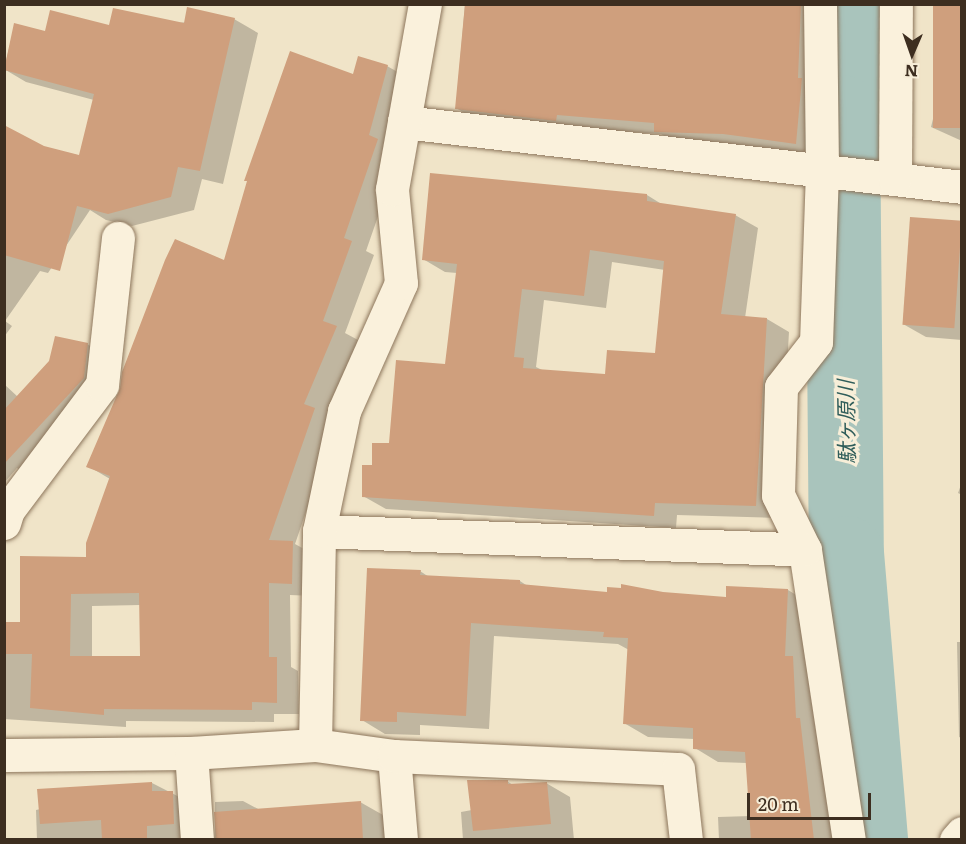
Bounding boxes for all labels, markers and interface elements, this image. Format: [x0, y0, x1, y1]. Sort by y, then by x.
north arrow [882, 24, 942, 84]
text: N [904, 60, 919, 84]
water label: 駄ヶ原川 [832, 380, 858, 464]
scale bar [750, 781, 874, 819]
text: 20 m [758, 790, 799, 817]

